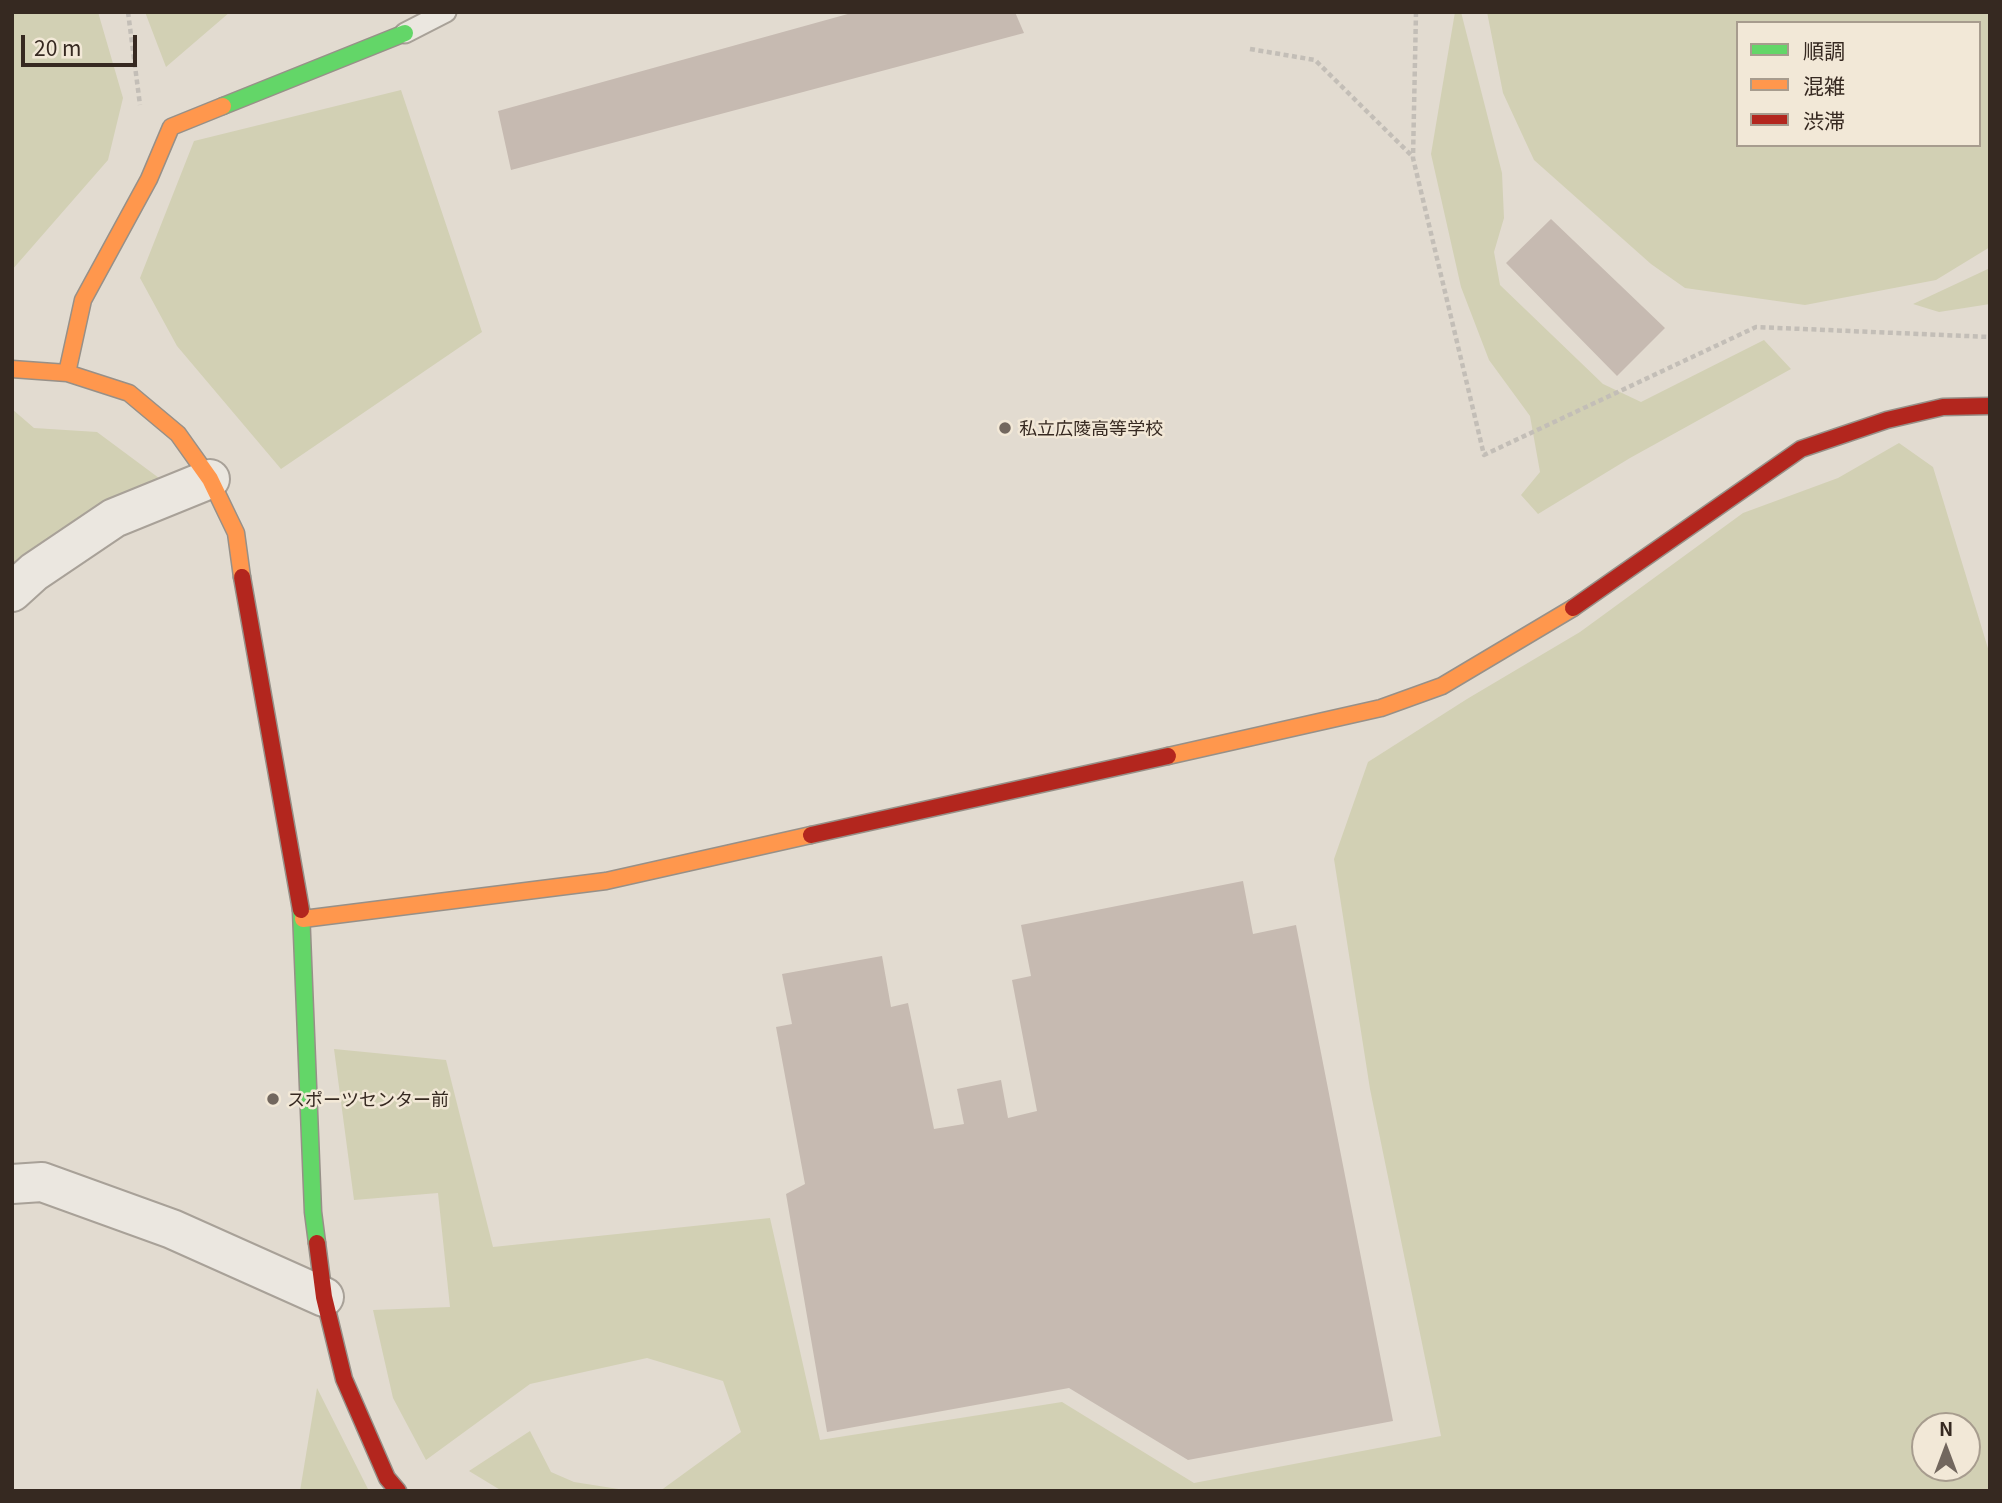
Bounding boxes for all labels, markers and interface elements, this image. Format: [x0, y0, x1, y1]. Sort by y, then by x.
scale bar [24, 21, 140, 65]
legend [1736, 21, 1981, 147]
text: 20 m [34, 32, 81, 62]
text: 順調 [1803, 35, 1845, 65]
text: 混雑 [1803, 70, 1845, 100]
text: 渋滞 [1803, 105, 1845, 135]
place label: 私立広陵高等学校 [1019, 417, 1163, 439]
marker: 私立広陵高等学校 [997, 420, 1013, 436]
place label: スポーツセンター前 [287, 1088, 449, 1110]
marker: スポーツセンター前 [265, 1091, 281, 1107]
north arrow [1911, 1412, 1981, 1482]
text: N [1939, 1414, 1953, 1441]

